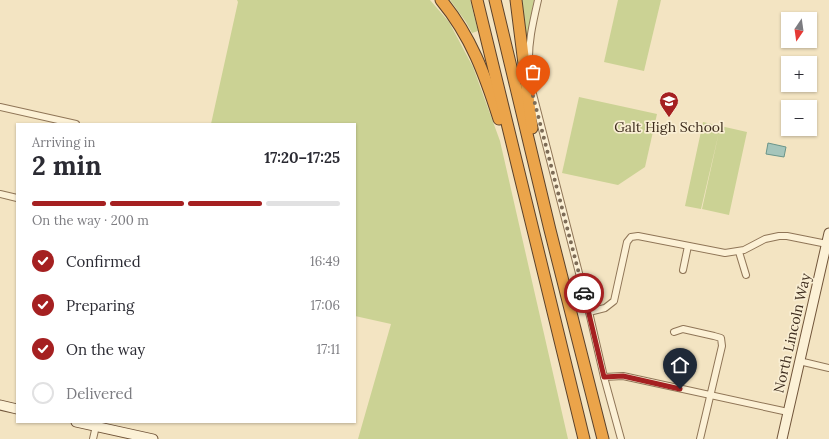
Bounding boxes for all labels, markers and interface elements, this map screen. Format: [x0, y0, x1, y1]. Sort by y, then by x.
north arrow [781, 12, 817, 48]
map controls [781, 12, 817, 136]
pin [516, 55, 550, 96]
button: + [781, 56, 817, 92]
icon: bag [522, 61, 544, 83]
school or university icon: Galt High School [658, 90, 680, 118]
button: − [781, 100, 817, 136]
place label: Galt High School [614, 118, 724, 136]
text: Arriving in [32, 134, 95, 151]
text: 17:20–17:25 [264, 148, 340, 167]
text: 2 min [32, 149, 102, 182]
text: On the way · 200 m [32, 212, 149, 229]
icon: check [32, 250, 54, 272]
text: Confirmed [66, 252, 141, 271]
text: 16:49 [310, 253, 340, 270]
street label: North Lincoln Way [769, 271, 815, 395]
courier [564, 273, 604, 313]
icon: car [573, 282, 595, 304]
icon: check [32, 294, 54, 316]
text: Preparing [66, 296, 134, 315]
text: 17:06 [310, 297, 340, 314]
icon: check [32, 338, 54, 360]
text: On the way [66, 340, 145, 359]
text: 17:11 [317, 341, 340, 358]
pin [663, 348, 697, 389]
icon: home [669, 354, 691, 376]
text: Delivered [66, 384, 133, 403]

